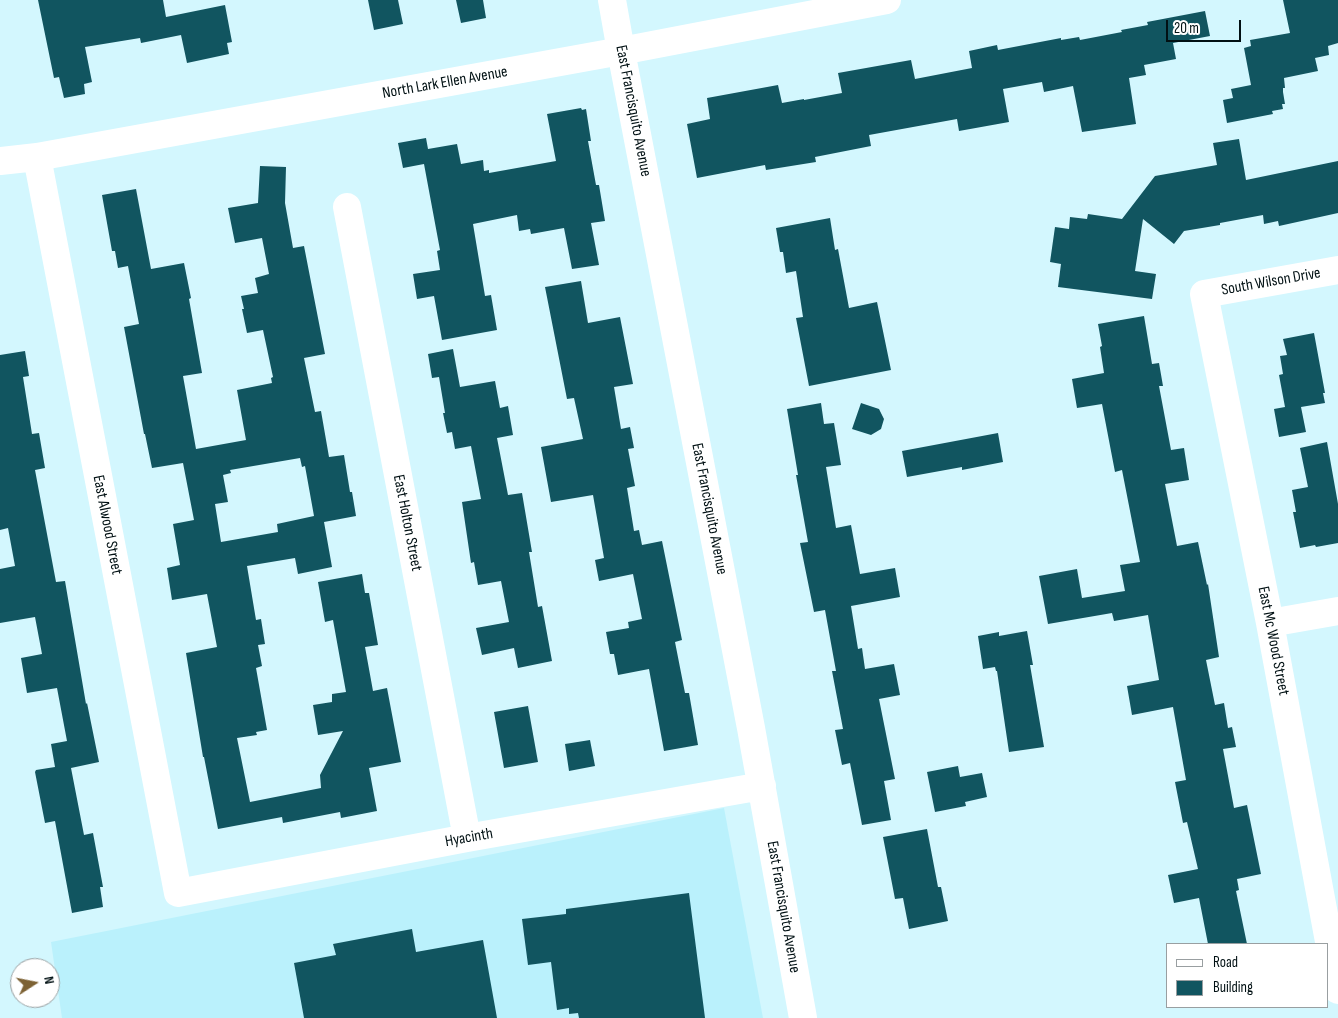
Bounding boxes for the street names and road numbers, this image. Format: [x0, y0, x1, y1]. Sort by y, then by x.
street label: East Francisquito Avenue [611, 44, 655, 178]
street label: North Lark Ellen Avenue [381, 63, 509, 103]
street label: South Wilson Drive [1220, 264, 1322, 300]
street label: East Francisquito Avenue [687, 442, 731, 576]
street label: East Holton Street [388, 473, 426, 573]
street label: East Alwood Street [88, 474, 126, 576]
street label: East Mc Wood Street [1253, 585, 1293, 697]
street label: Hyacinth [444, 824, 494, 852]
street label: East Francisquito Avenue [762, 840, 804, 974]

